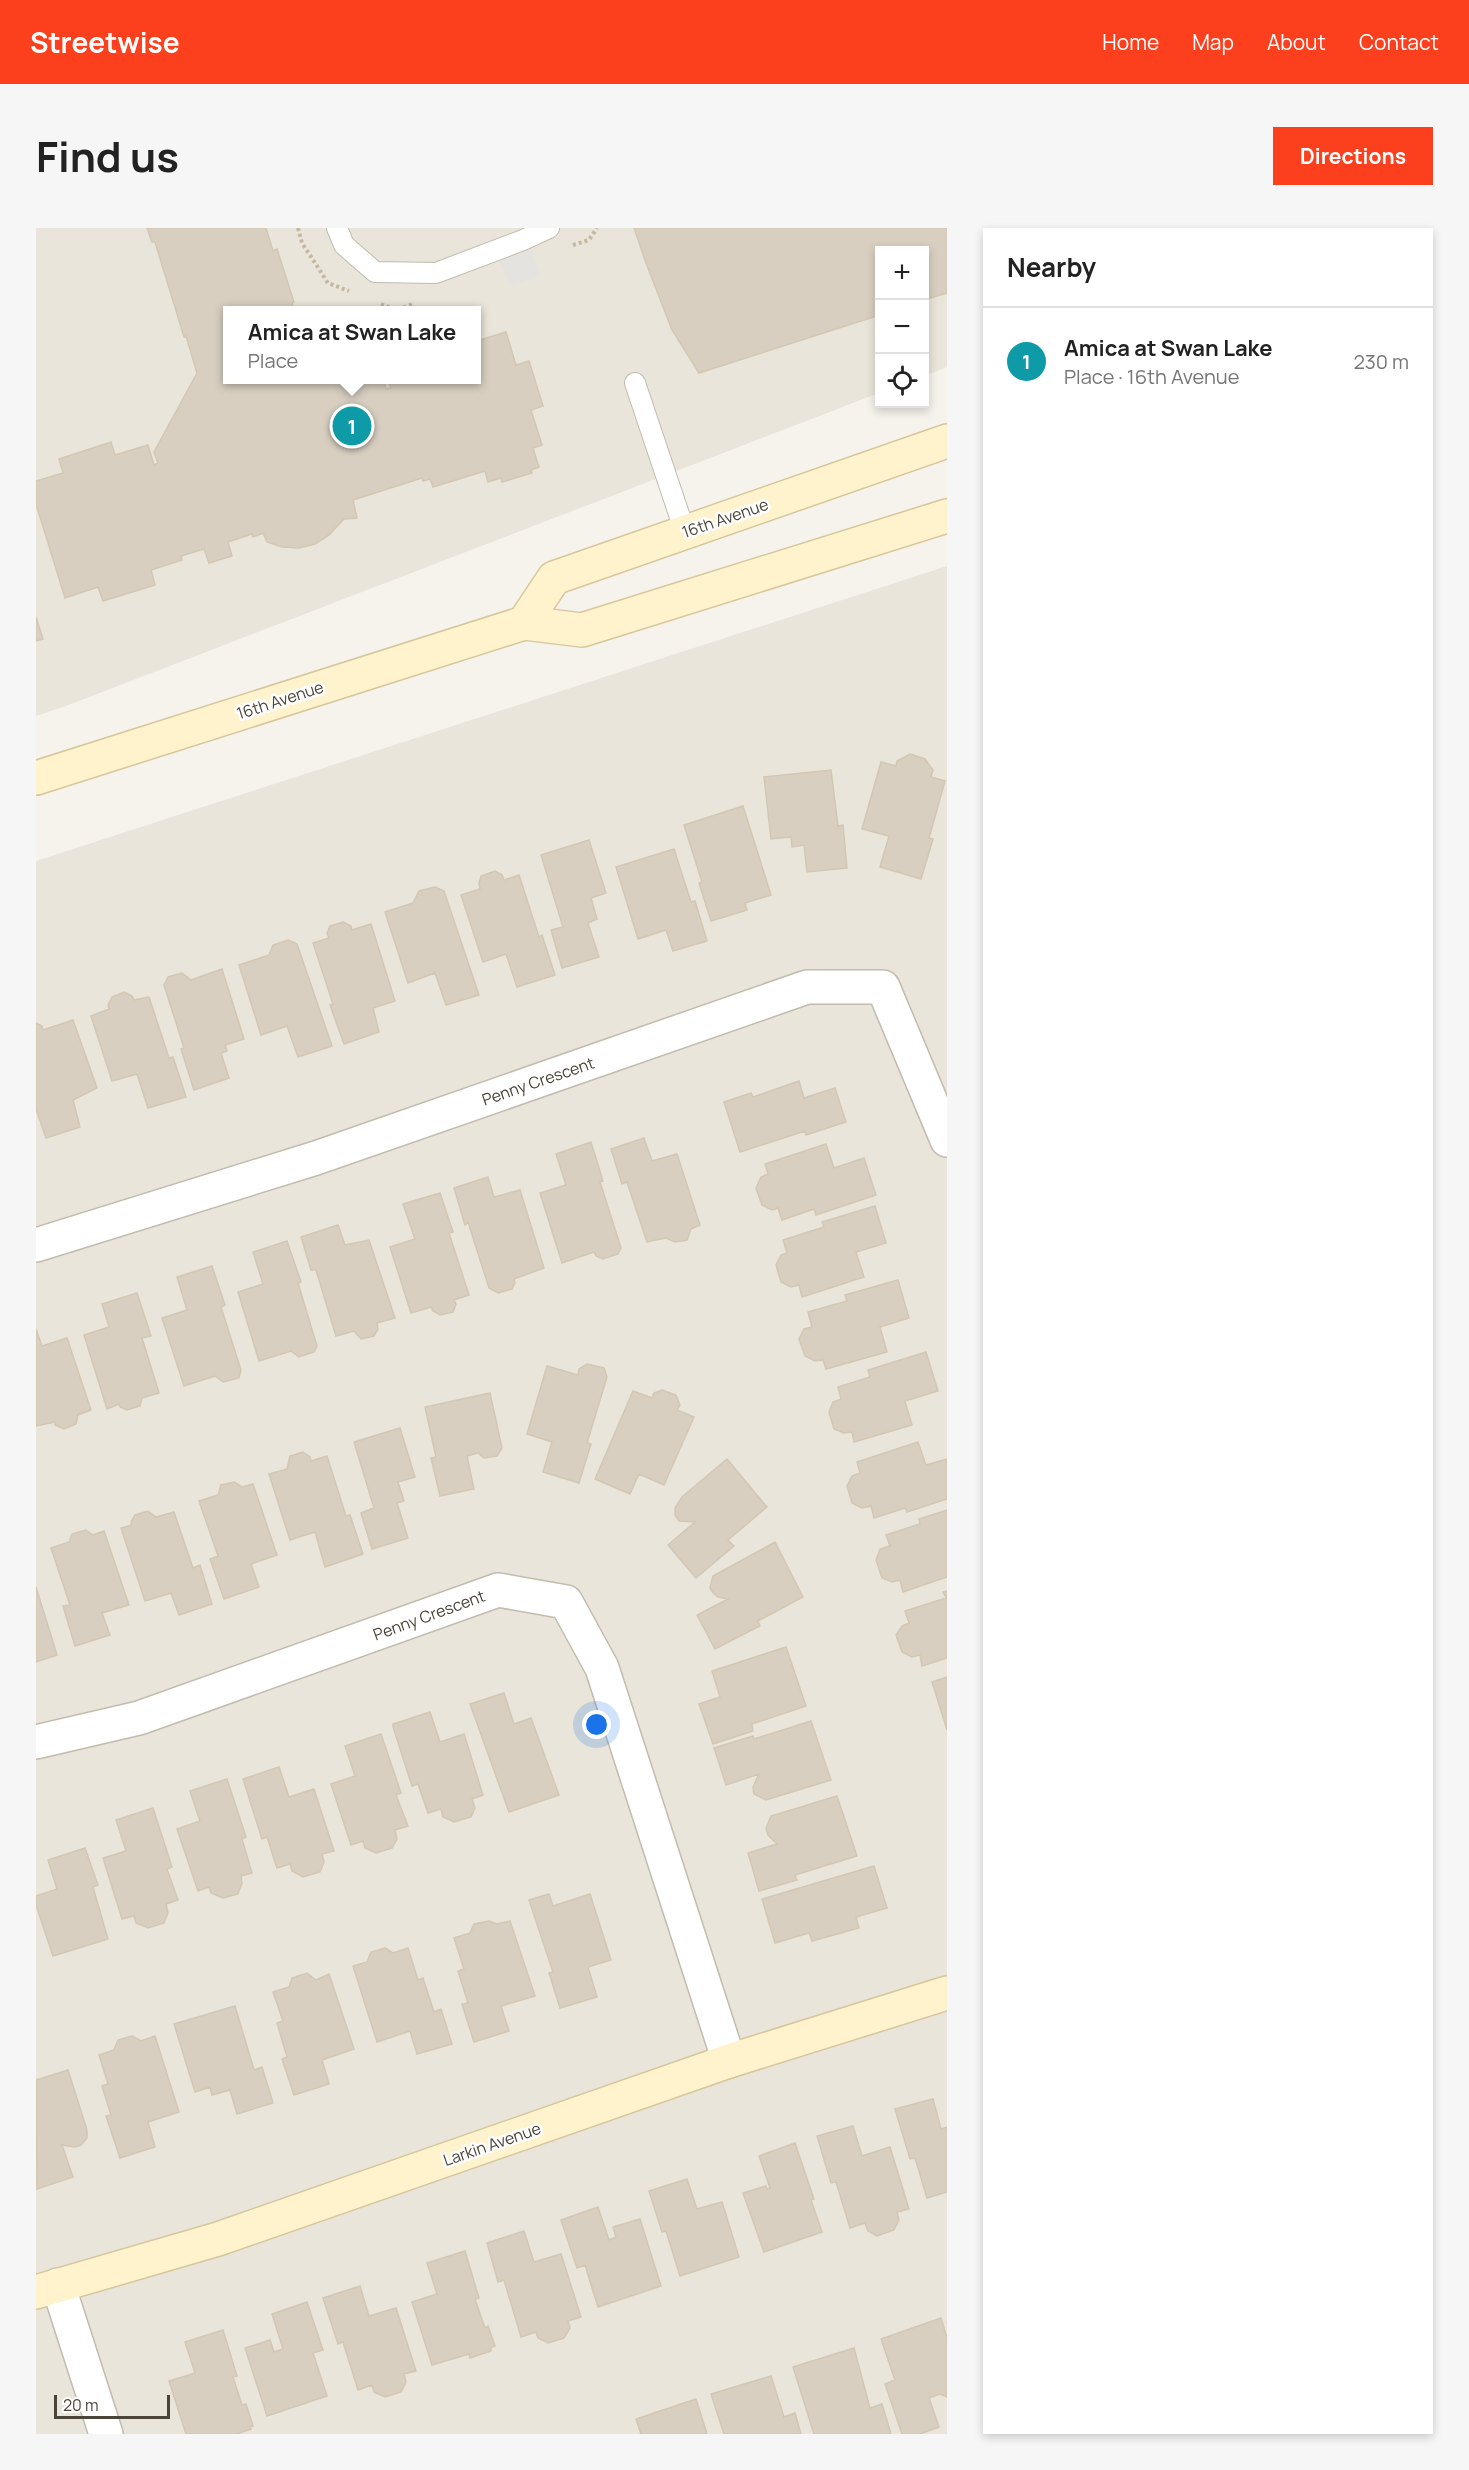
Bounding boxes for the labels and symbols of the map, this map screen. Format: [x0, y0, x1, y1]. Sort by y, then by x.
pin: 1 [332, 404, 372, 448]
street label: 16th Avenue [679, 493, 771, 543]
street label: 16th Avenue [234, 676, 326, 724]
street label: Penny Crescent [479, 1051, 597, 1111]
street label: Penny Crescent [370, 1585, 488, 1645]
your location [582, 1710, 611, 1739]
street label: Larkin Avenue [440, 2117, 544, 2171]
scale bar [54, 2392, 170, 2420]

